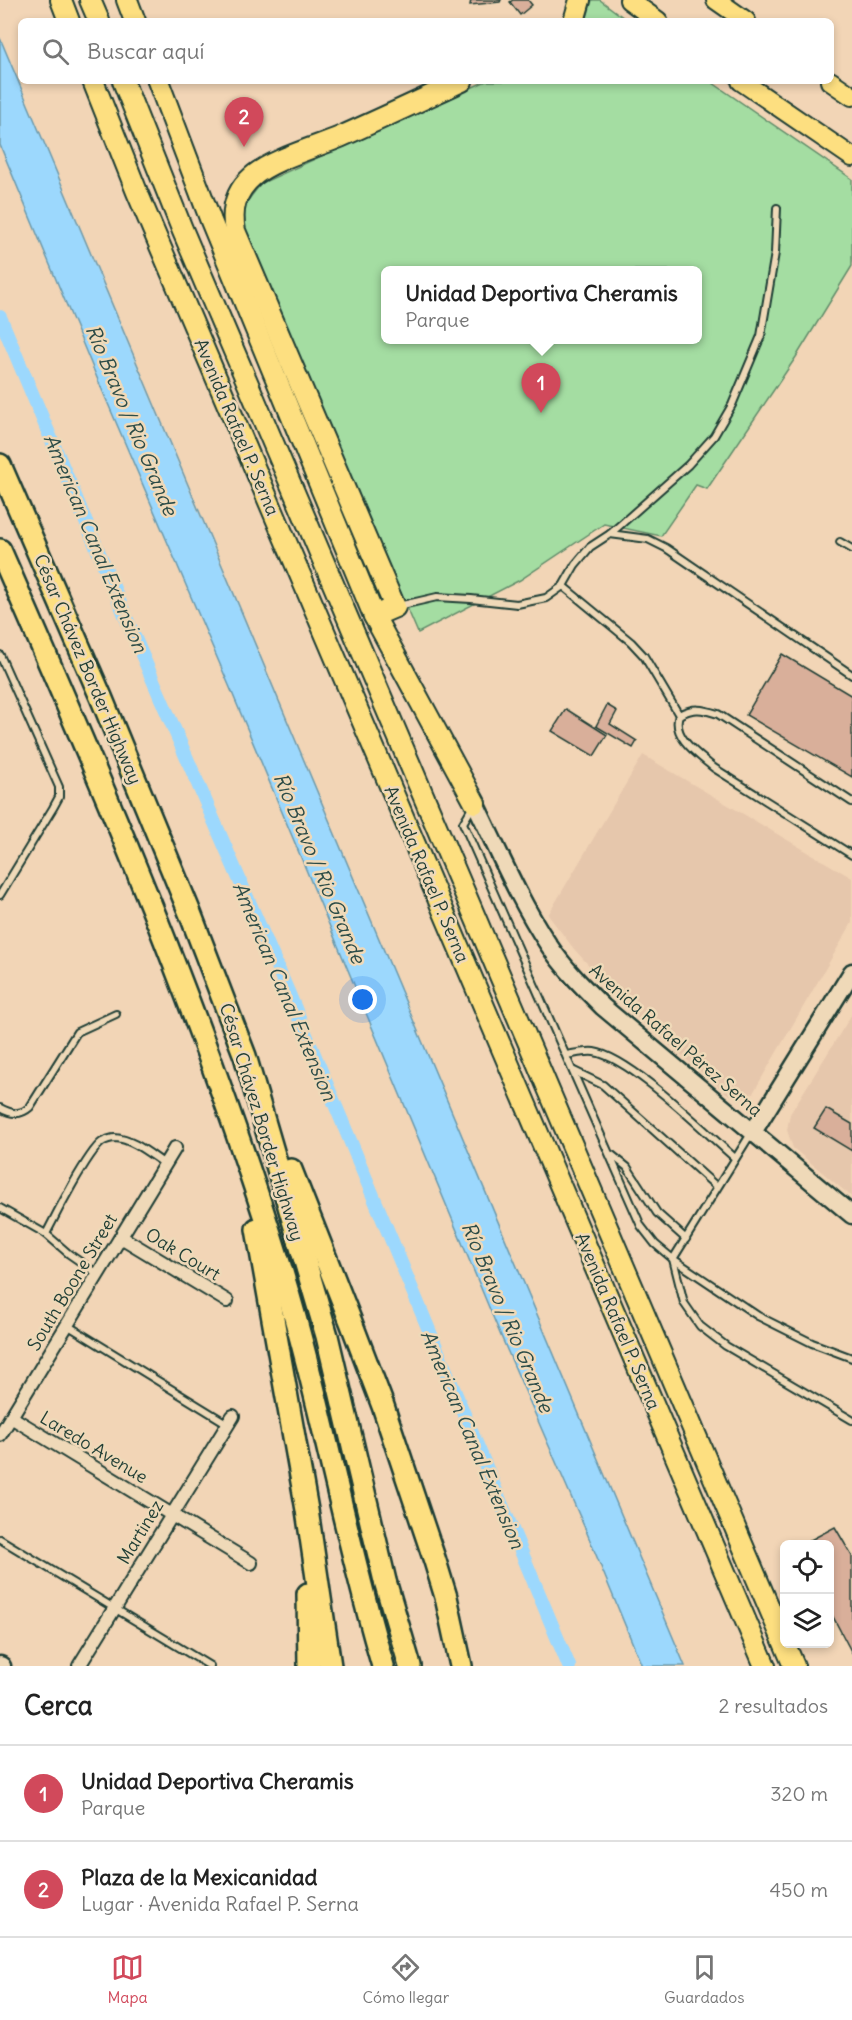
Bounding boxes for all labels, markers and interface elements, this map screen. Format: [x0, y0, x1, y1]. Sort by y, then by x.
search box [18, 18, 834, 84]
icon: search [39, 35, 72, 68]
text: Buscar aquí [87, 37, 204, 65]
pin: 2 [224, 98, 264, 147]
popup [381, 266, 702, 344]
text: Unidad Deportiva Cheramis [405, 279, 678, 307]
text: Parque [405, 307, 469, 332]
water label: Río Bravo / Rio Grande [81, 321, 184, 520]
street label: Avenida Rafael P. Serna [189, 335, 285, 519]
pin: 1 [522, 364, 560, 413]
water label: American Canal Extension [39, 430, 154, 656]
street label: César Chávez Border Highway [29, 551, 147, 787]
water label: Río Bravo / Rio Grande [269, 769, 372, 968]
street label: Avenida Rafael P. Serna [379, 782, 475, 966]
water label: American Canal Extension [228, 878, 343, 1104]
street label: Avenida Rafael Pérez Serna [585, 959, 767, 1121]
your location [348, 985, 377, 1014]
street label: César Chávez Border Highway [215, 1000, 309, 1244]
street label: South Boone Street [22, 1209, 122, 1355]
water label: Río Bravo / Rio Grande [457, 1218, 560, 1417]
street label: Oak Court [141, 1223, 225, 1285]
street label: Avenida Rafael P. Serna [570, 1229, 666, 1413]
water label: American Canal Extension [416, 1326, 531, 1552]
street label: Laredo Avenue [36, 1406, 152, 1488]
street label: Martinez [112, 1495, 168, 1568]
map controls [780, 1540, 834, 1648]
button: locate [780, 1540, 834, 1594]
button: layers [780, 1594, 834, 1648]
text: Cerca [24, 1689, 93, 1722]
text: 2 resultados [719, 1693, 828, 1718]
text: Unidad Deportiva Cheramis [81, 1767, 354, 1795]
text: 1 [40, 1781, 47, 1806]
text: 320 m [770, 1781, 828, 1806]
text: Parque [81, 1795, 145, 1820]
text: Plaza de la Mexicanidad [81, 1863, 317, 1891]
text: 2 [38, 1877, 49, 1902]
text: 450 m [769, 1877, 828, 1902]
text: Lugar · Avenida Rafael P. Serna [81, 1891, 359, 1916]
tab: Mapa [107, 1951, 148, 2007]
tab: Cómo llegar [363, 1951, 449, 2007]
tab: Guardados [664, 1951, 745, 2007]

